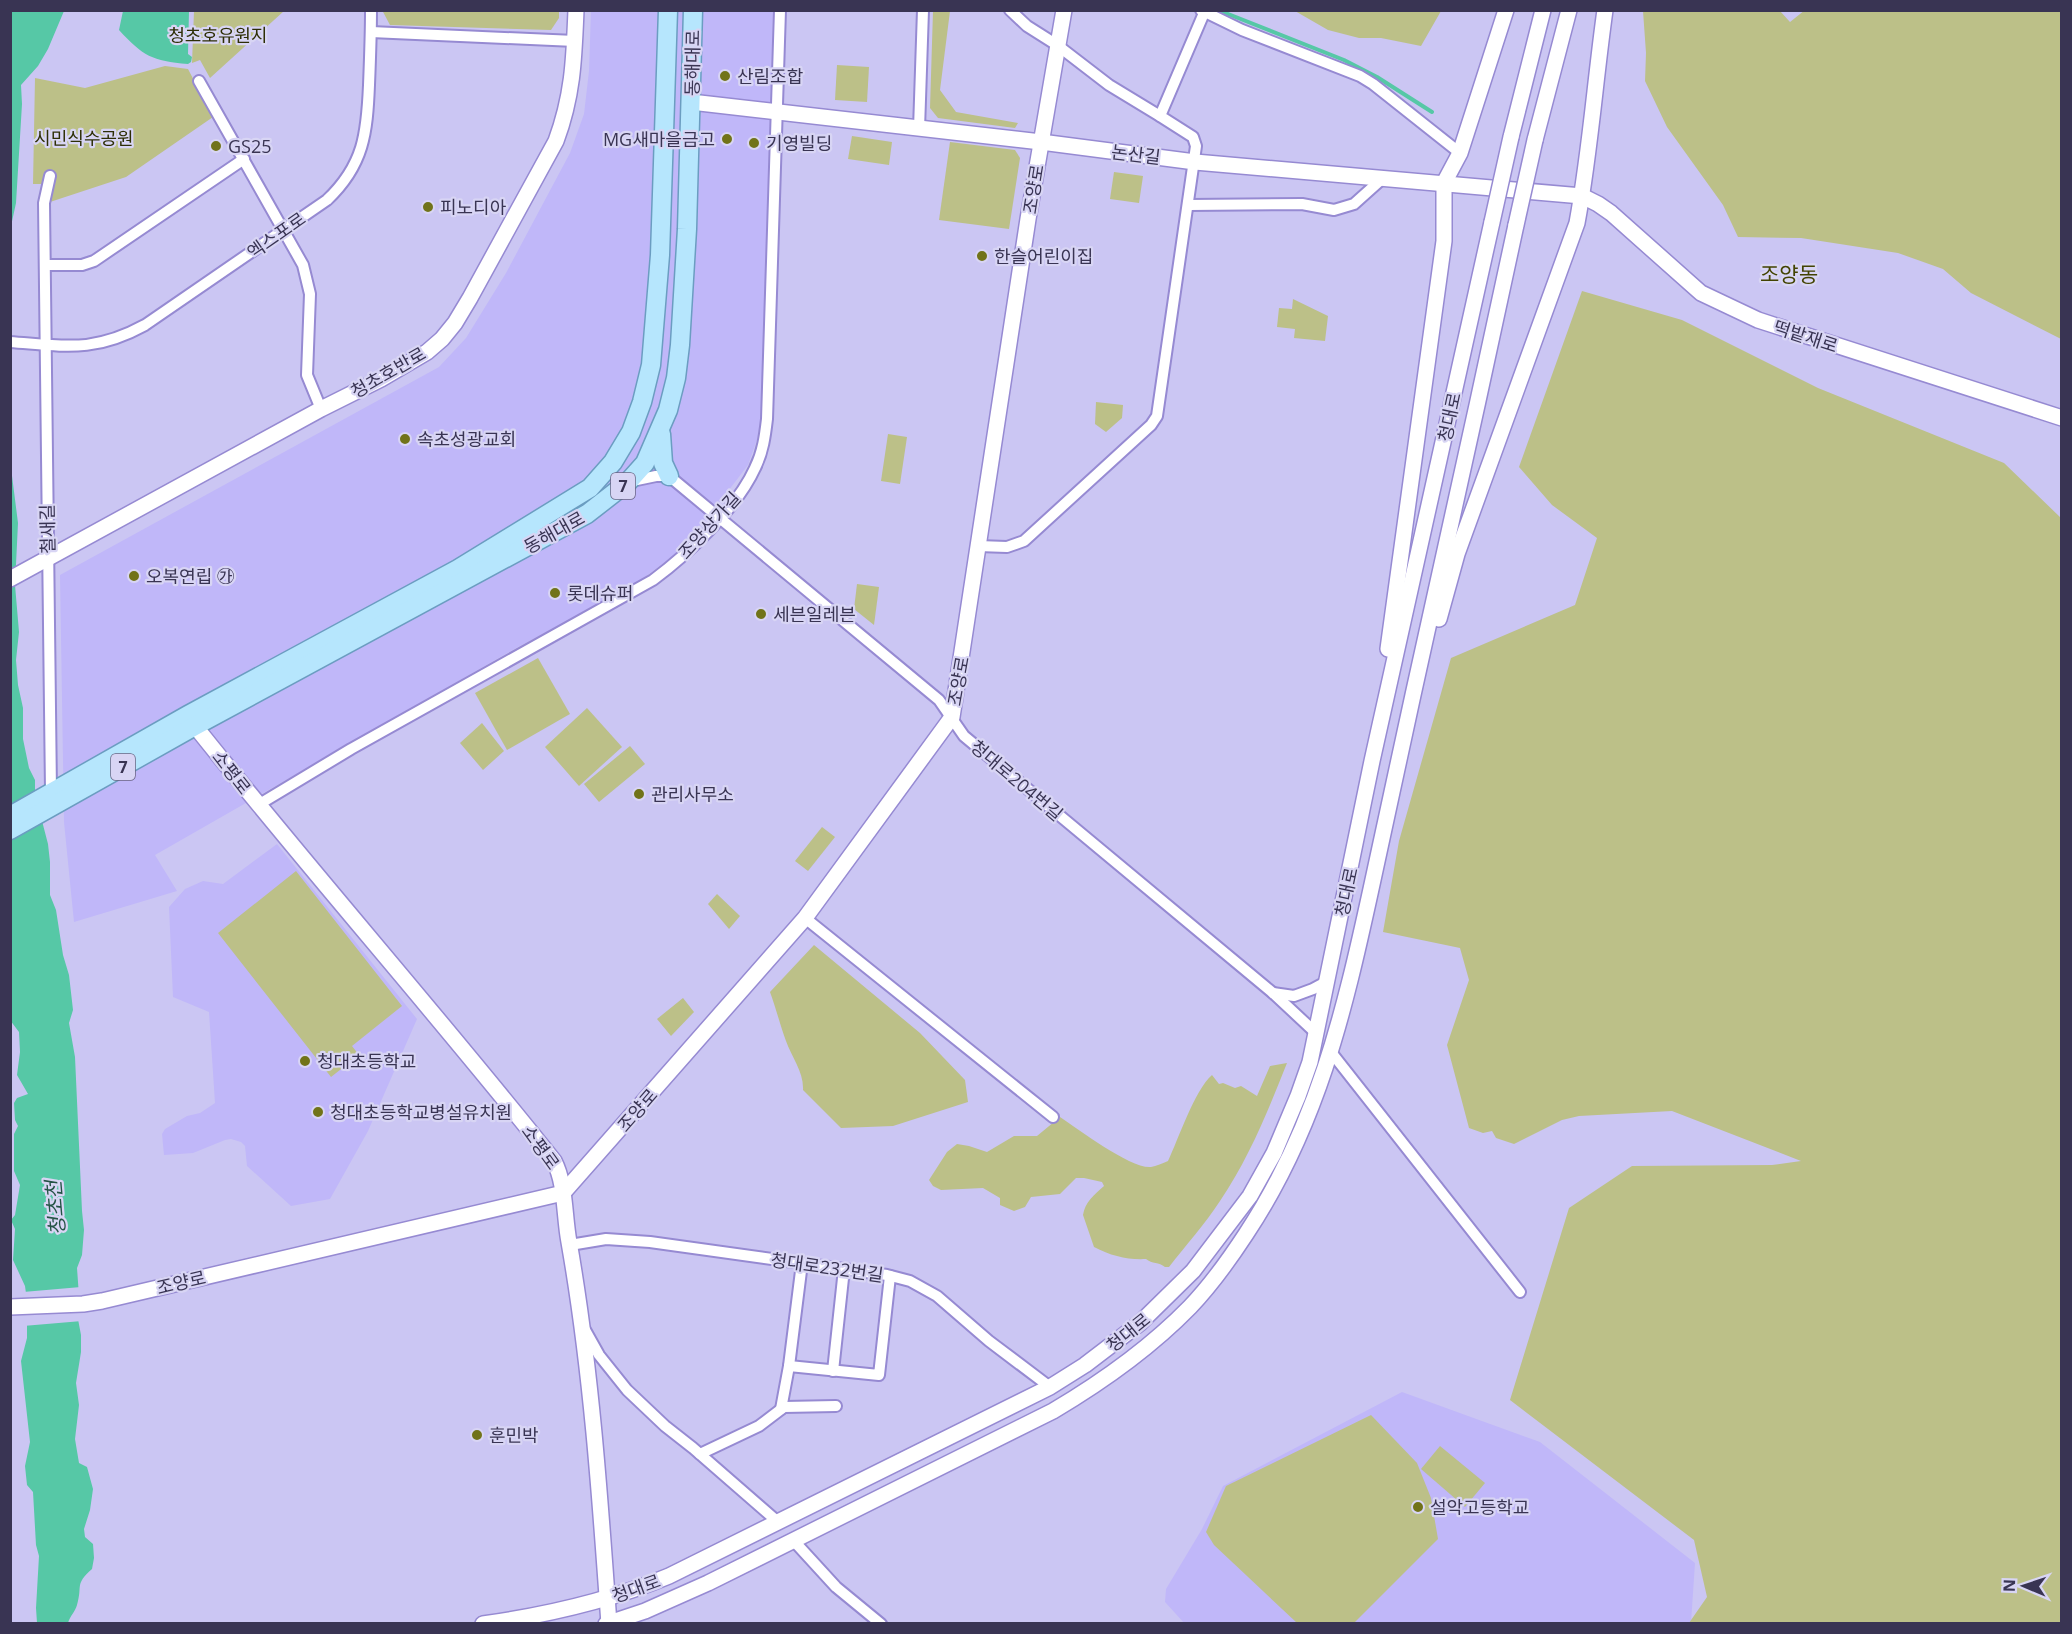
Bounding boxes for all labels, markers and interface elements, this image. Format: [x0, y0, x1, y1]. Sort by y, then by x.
park label: 청초호유원지 [168, 23, 268, 47]
street label: 동해대로 [679, 30, 705, 96]
place label: 산림조합 [737, 64, 803, 88]
marker: 산림조합 [718, 69, 732, 83]
park label: 시민식수공원 [34, 126, 134, 150]
place label: MG새마을금고 [603, 127, 715, 151]
place label: 기영빌딩 [766, 131, 832, 155]
marker: MG새마을금고 [720, 132, 734, 146]
place label: GS25 [228, 134, 272, 158]
marker: 기영빌딩 [747, 136, 761, 150]
marker: GS25 [209, 139, 223, 153]
street label: 논산길 [1110, 139, 1162, 169]
street label: 조양로 [1017, 163, 1049, 215]
place label: 피노디아 [440, 195, 507, 219]
marker: 피노디아 [421, 200, 435, 214]
street label: 엑스포로 [242, 206, 310, 264]
place label: 한슬어린이집 [994, 244, 1093, 268]
marker: 한슬어린이집 [975, 249, 989, 263]
district label: 조양동 [1760, 260, 1818, 288]
street label: 떡밭재로 [1771, 314, 1841, 358]
street label: 청초호반로 [346, 341, 430, 403]
street label: 청대로 [1432, 390, 1466, 444]
place label: 속초성광교회 [417, 427, 516, 451]
marker: 속초성광교회 [398, 432, 412, 446]
road number: 7 [611, 473, 635, 499]
street label: 조양상가길 [672, 486, 746, 564]
street label: 철새길 [35, 504, 59, 554]
street label: 동해대로 [519, 505, 589, 559]
place label: 오복연립 ㉮ [146, 564, 235, 588]
marker: 오복연립 ㉮ [127, 569, 141, 583]
place label: 롯데슈퍼 [567, 581, 633, 605]
marker: 롯데슈퍼 [548, 586, 562, 600]
place label: 세븐일레븐 [773, 602, 856, 626]
marker: 세븐일레븐 [754, 607, 768, 621]
street label: 조양로 [942, 654, 974, 708]
street label: 청대로204번길 [966, 734, 1068, 826]
street label: 소평로 [207, 745, 257, 799]
road number: 7 [111, 754, 135, 780]
place label: 관리사무소 [651, 782, 734, 806]
marker: 관리사무소 [632, 787, 646, 801]
street label: 청대로 [1329, 865, 1363, 919]
place label: 청대초등학교 [317, 1049, 416, 1073]
marker: 청대초등학교 [298, 1054, 312, 1068]
street label: 조양로 [612, 1083, 662, 1137]
place label: 청대초등학교병설유치원 [330, 1100, 512, 1124]
marker: 청대초등학교병설유치원 [311, 1105, 325, 1119]
street label: 소평로 [517, 1120, 565, 1174]
water label: 청초천 [39, 1177, 71, 1237]
street label: 청대로232번길 [769, 1247, 885, 1287]
street label: 조양로 [154, 1265, 208, 1299]
street label: 청대로 [1101, 1307, 1155, 1357]
place label: 훈민박 [489, 1423, 539, 1447]
marker: 훈민박 [470, 1428, 484, 1442]
place label: 설악고등학교 [1430, 1495, 1529, 1519]
marker: 설악고등학교 [1411, 1500, 1425, 1514]
north arrow [1994, 1556, 2054, 1616]
street label: 청대로 [609, 1568, 663, 1608]
text: N [1998, 1579, 2020, 1592]

